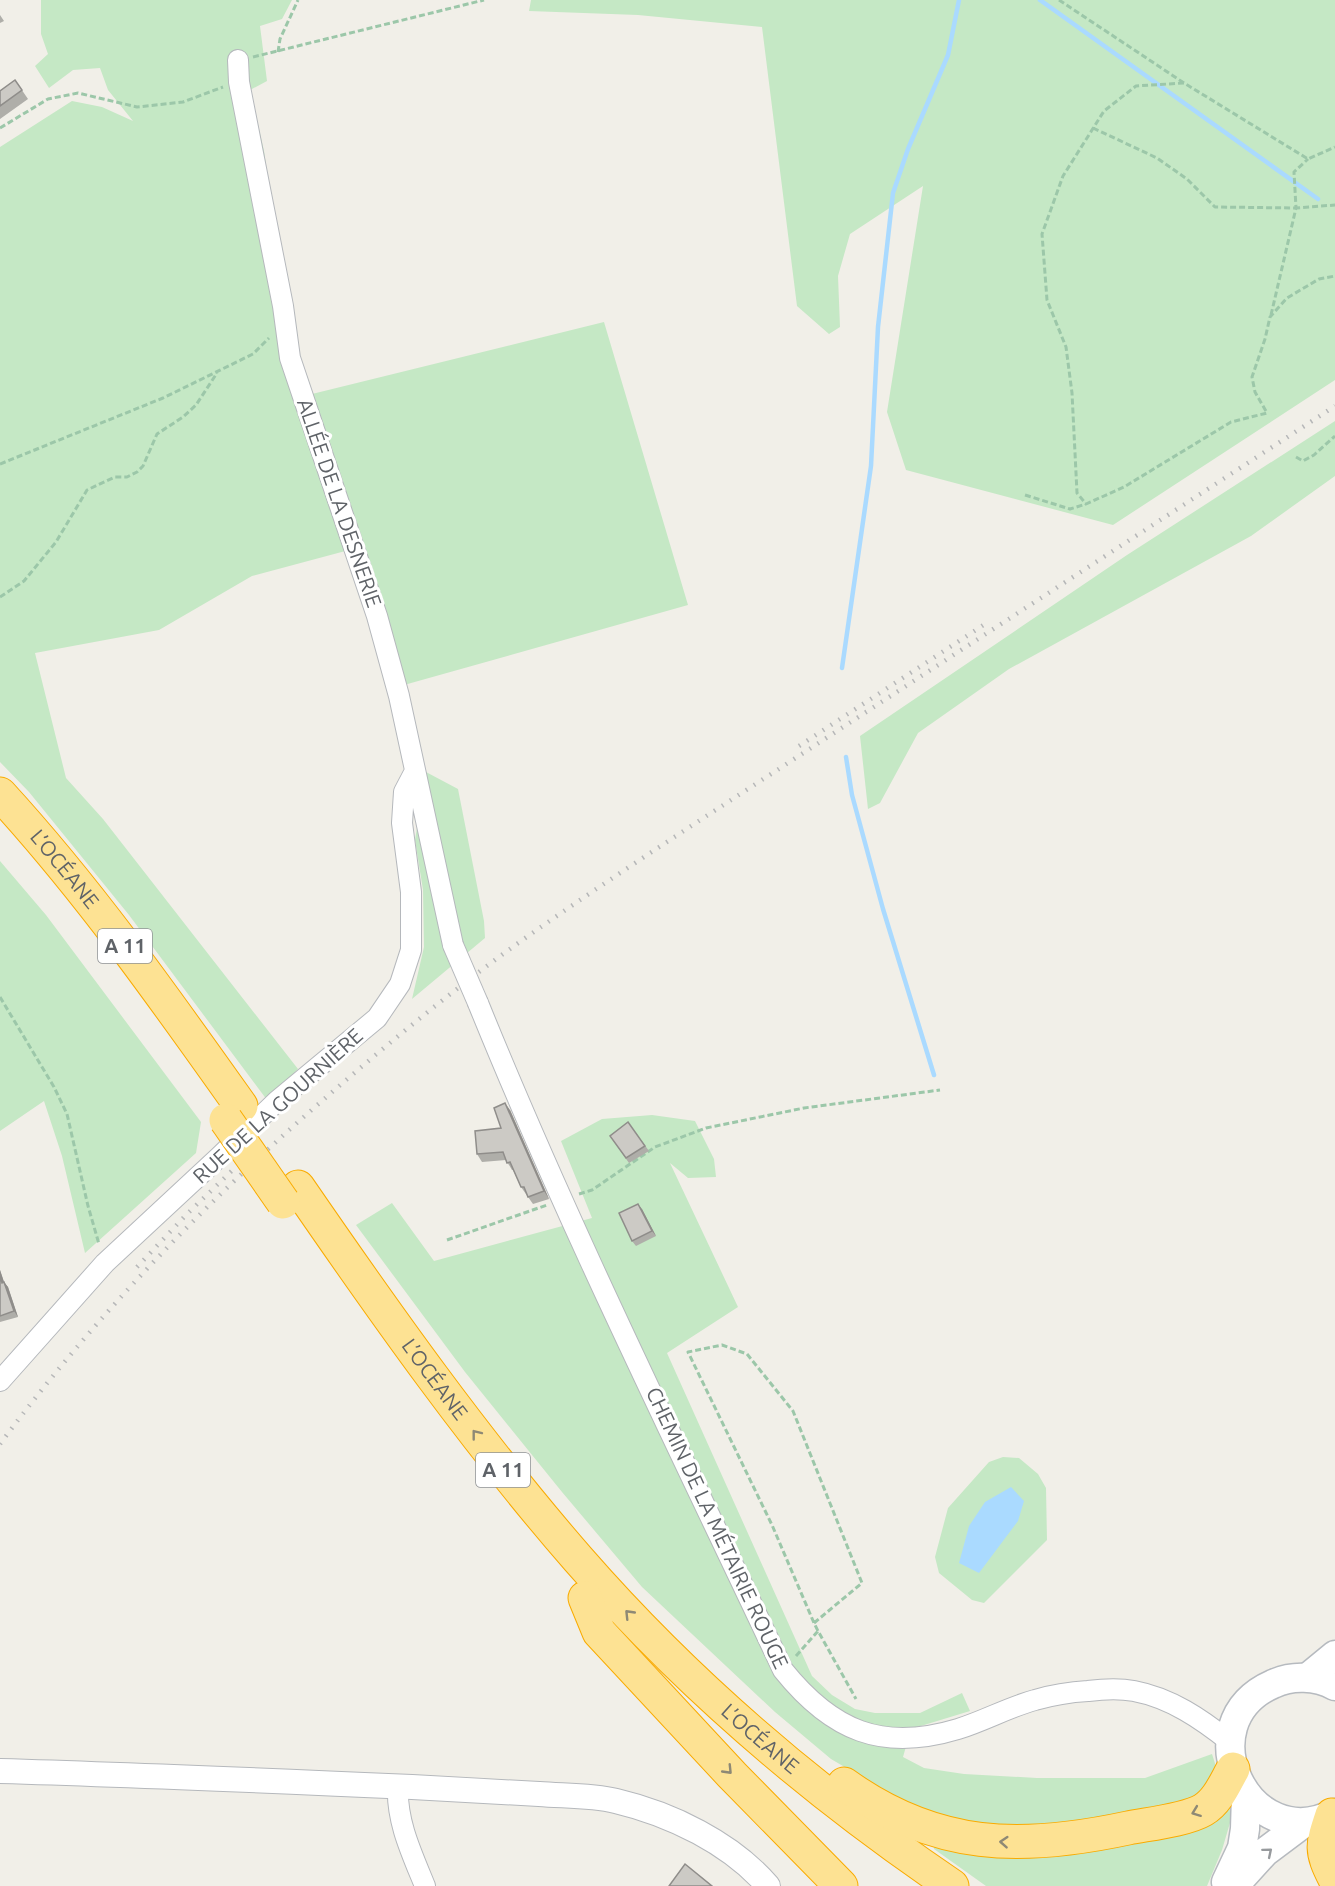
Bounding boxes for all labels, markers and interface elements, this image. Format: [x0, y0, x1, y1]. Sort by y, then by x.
street label: ALLÉE DE LA DESNERIE [293, 395, 387, 610]
street label: L’OCÉANE [26, 824, 105, 913]
road number: A 11 [98, 929, 152, 963]
street label: RUE DE LA GOURNIÈRE [188, 1023, 367, 1188]
street label: L’OCÉANE [398, 1334, 473, 1424]
street label: CHEMIN DE LA MÉTAIRIE ROUGE [642, 1383, 794, 1672]
one-way arrow [472, 1429, 483, 1440]
road number: A 11 [476, 1453, 530, 1487]
one-way arrow [625, 1611, 636, 1621]
street label: L’OCÉANE [717, 1698, 804, 1778]
one-way arrow [721, 1763, 732, 1774]
one-way arrow [1191, 1805, 1202, 1817]
one-way arrow [999, 1836, 1008, 1849]
one-way arrow [1261, 1848, 1272, 1859]

